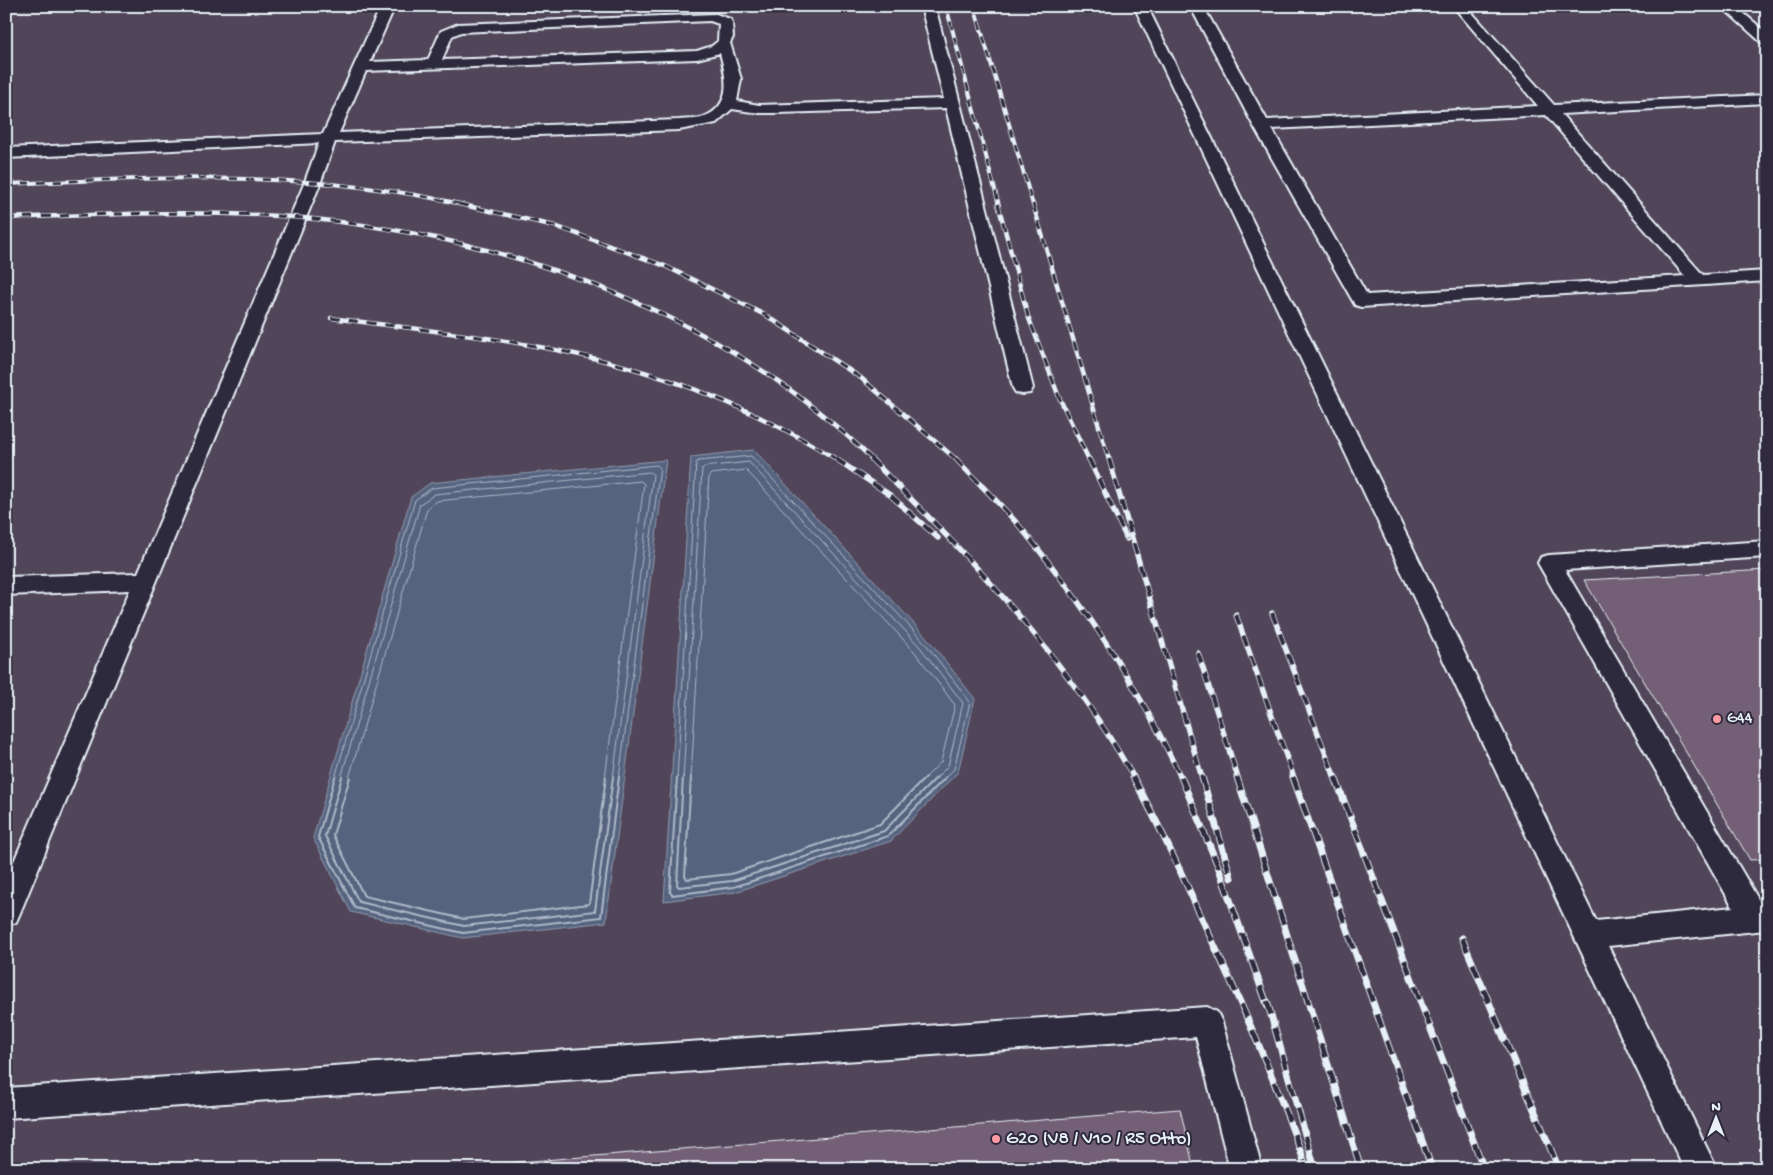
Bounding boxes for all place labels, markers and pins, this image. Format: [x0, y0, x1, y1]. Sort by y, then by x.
place label: G44 [1727, 710, 1753, 729]
marker: G44 [1711, 713, 1723, 725]
place label: G20 (V8 / V10 / R5 Otto) [1006, 1128, 1192, 1151]
marker: G20 (V8 / V10 / R5 Otto) [990, 1133, 1002, 1145]

